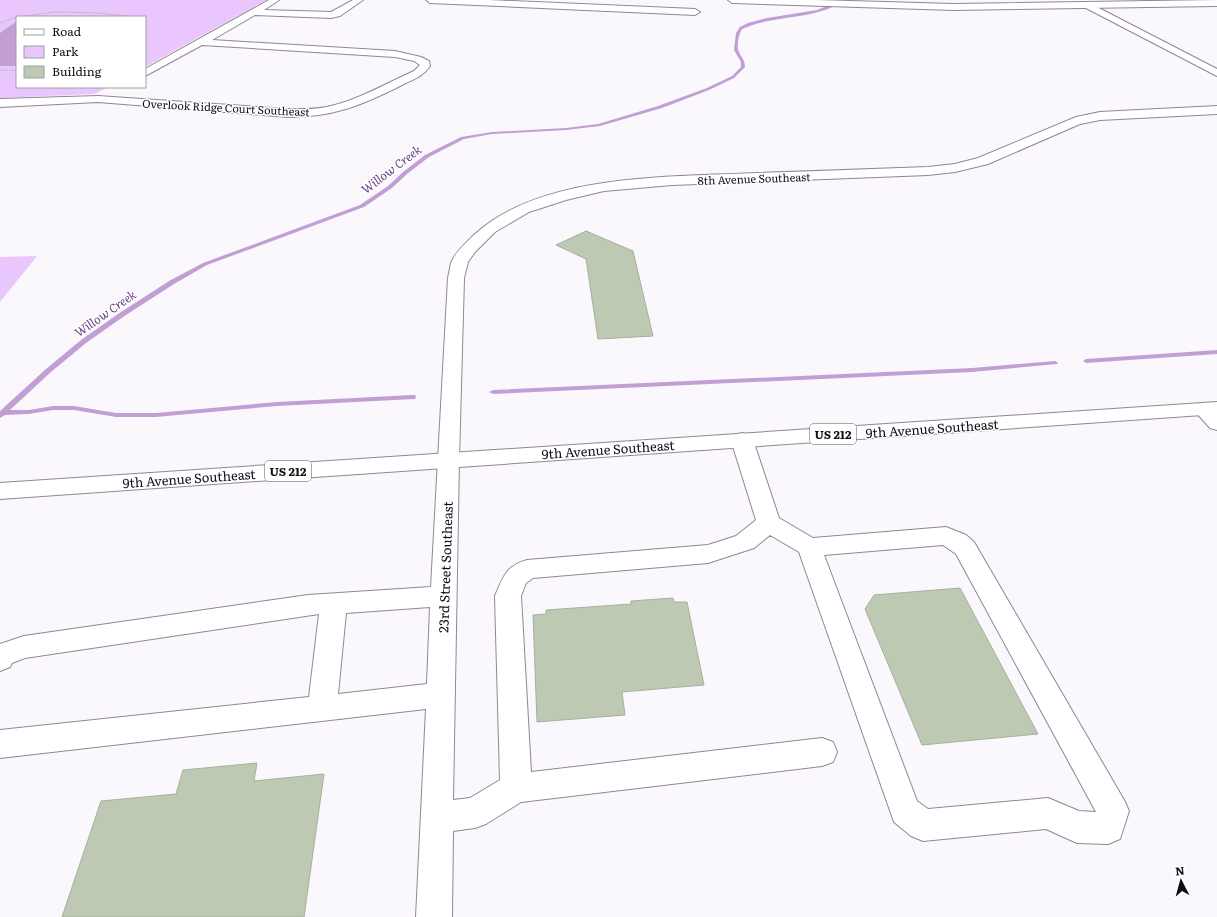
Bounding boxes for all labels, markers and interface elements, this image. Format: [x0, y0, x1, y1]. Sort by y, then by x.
legend [16, 16, 146, 88]
text: Road [52, 22, 82, 40]
text: Park [52, 42, 79, 60]
text: Building [52, 62, 102, 80]
street label: Overlook Ridge Court Southeast [142, 95, 311, 119]
water label: Willow Creek [357, 140, 425, 198]
street label: 8th Avenue Southeast [697, 168, 811, 188]
water label: Willow Creek [71, 285, 140, 341]
street label: 9th Avenue Southeast [865, 414, 1000, 442]
road number: US 212 [810, 424, 856, 444]
street label: 9th Avenue Southeast [541, 435, 676, 463]
road number: US 212 [265, 461, 311, 481]
street label: 9th Avenue Southeast [122, 464, 257, 492]
street label: 23rd Street Southeast [433, 500, 457, 633]
north arrow [1161, 861, 1201, 901]
text: N [1174, 862, 1185, 878]

